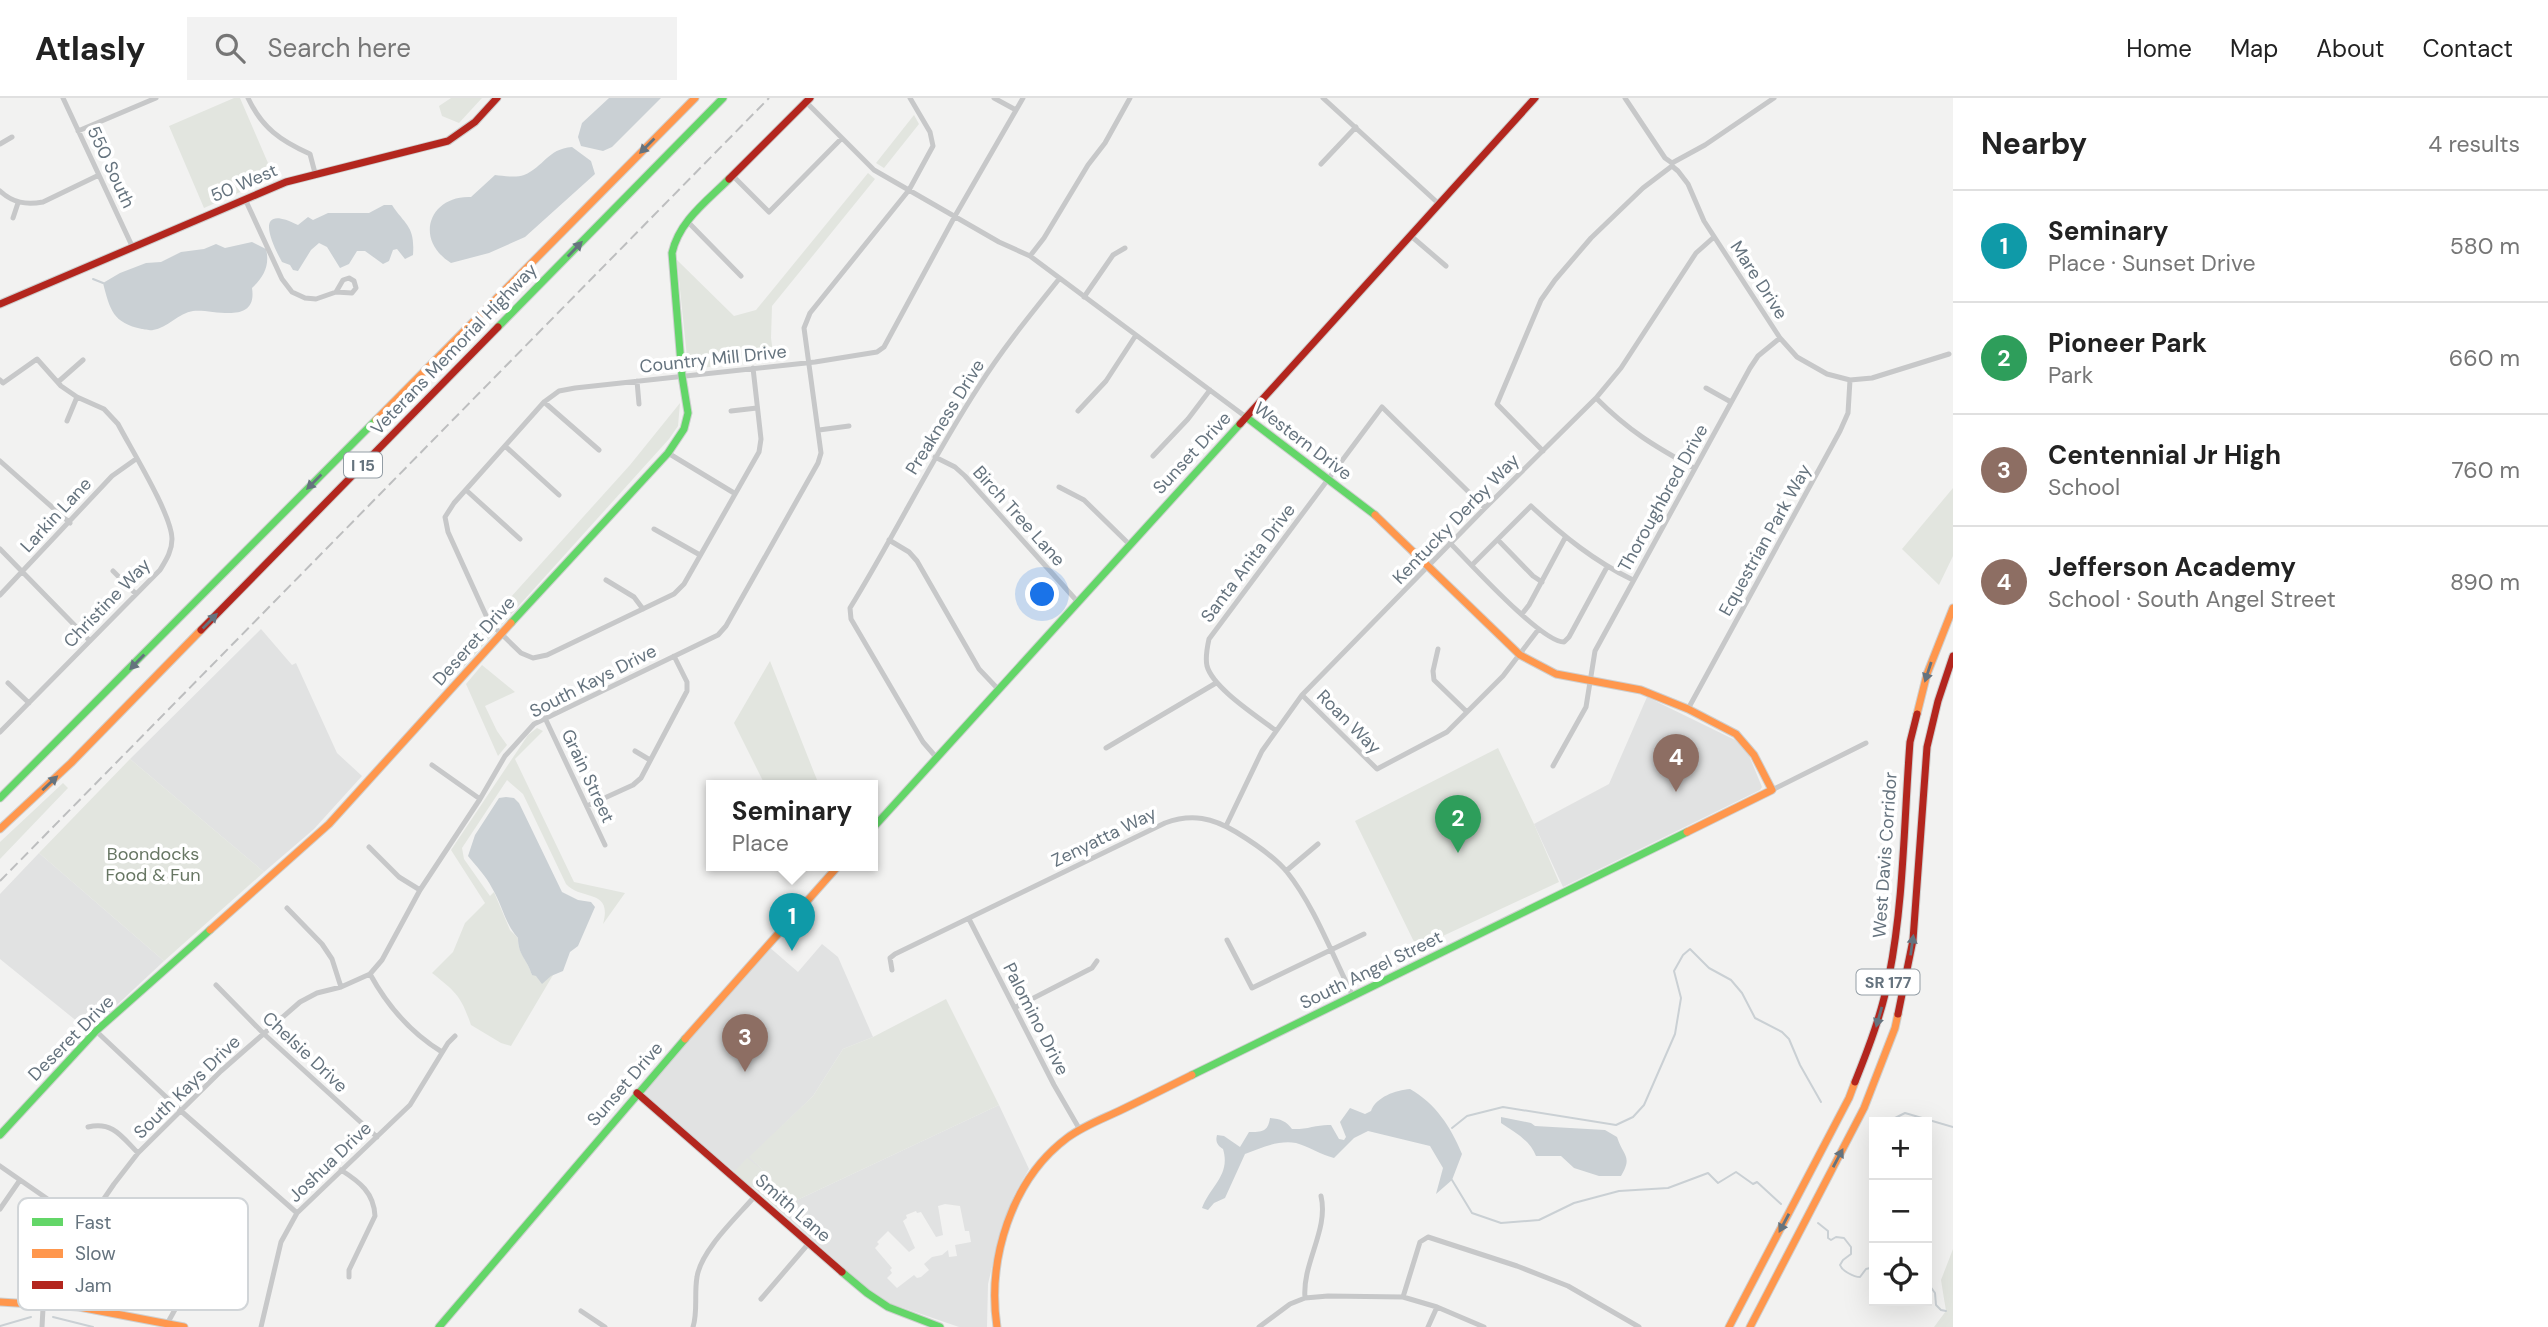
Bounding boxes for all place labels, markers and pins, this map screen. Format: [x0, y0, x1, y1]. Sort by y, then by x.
pin: 4 [1653, 734, 1699, 792]
pin: 2 [1435, 795, 1481, 853]
pin: 1 [769, 893, 815, 951]
pin: 3 [722, 1014, 768, 1072]

